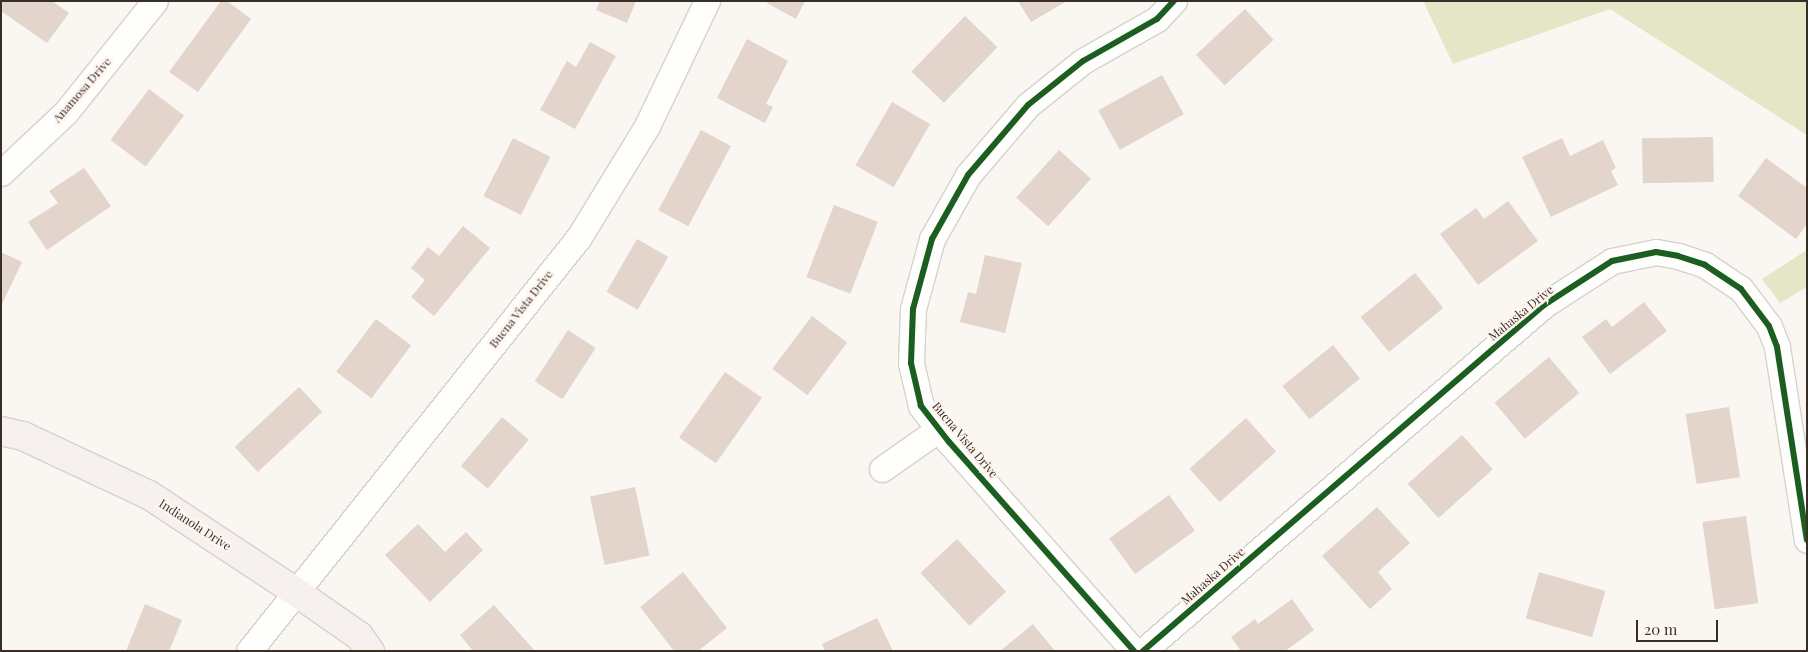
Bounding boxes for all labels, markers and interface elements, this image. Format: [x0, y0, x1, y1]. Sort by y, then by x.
street label: Anamosa Drive [50, 54, 114, 126]
street label: Buena Vista Drive [486, 267, 556, 351]
street label: Mahaska Drive [1486, 282, 1556, 344]
street label: Buena Vista Drive [929, 399, 1001, 481]
street label: Indianola Drive [156, 496, 234, 554]
street label: Mahaska Drive [1178, 544, 1248, 608]
scale bar [1638, 610, 1720, 642]
text: 20 m [1644, 619, 1677, 639]

